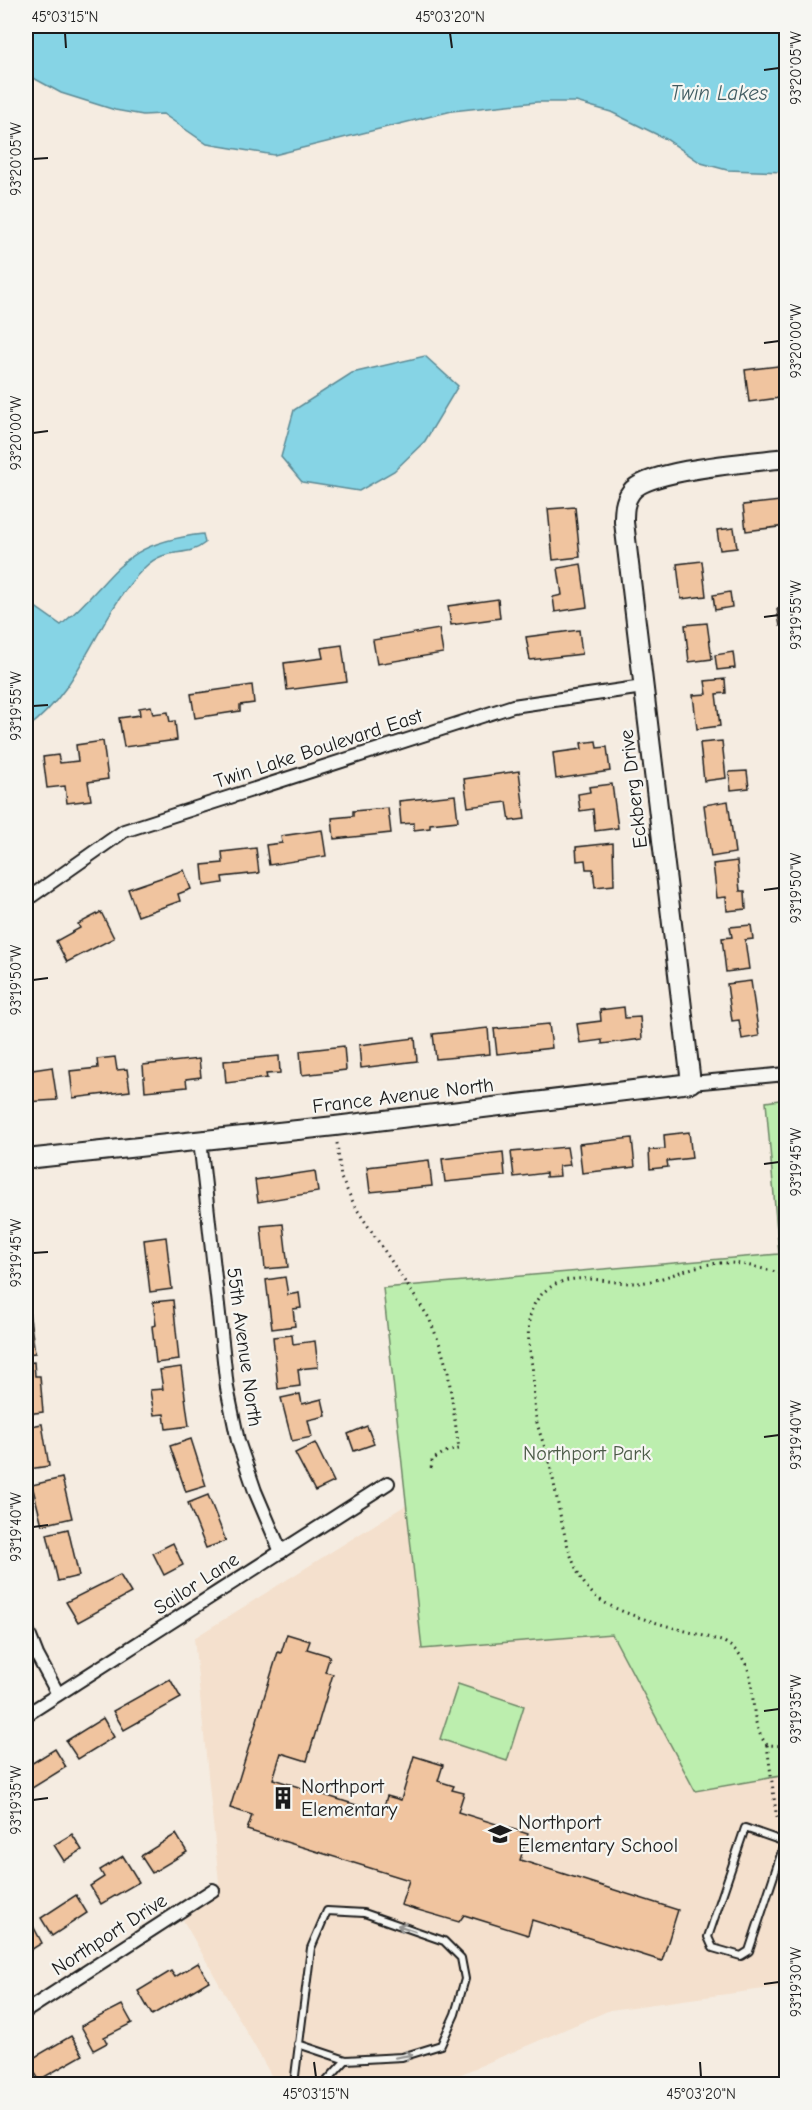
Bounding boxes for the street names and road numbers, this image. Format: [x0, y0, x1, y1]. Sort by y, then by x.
street label: Twin Lake Boulevard East [211, 704, 426, 793]
street label: Eckberg Drive [615, 728, 652, 850]
street label: France Avenue North [311, 1073, 495, 1118]
street label: 55th Avenue North [222, 1266, 267, 1428]
street label: Sailor Lane [150, 1547, 243, 1619]
street label: Northport Drive [47, 1889, 171, 1980]

